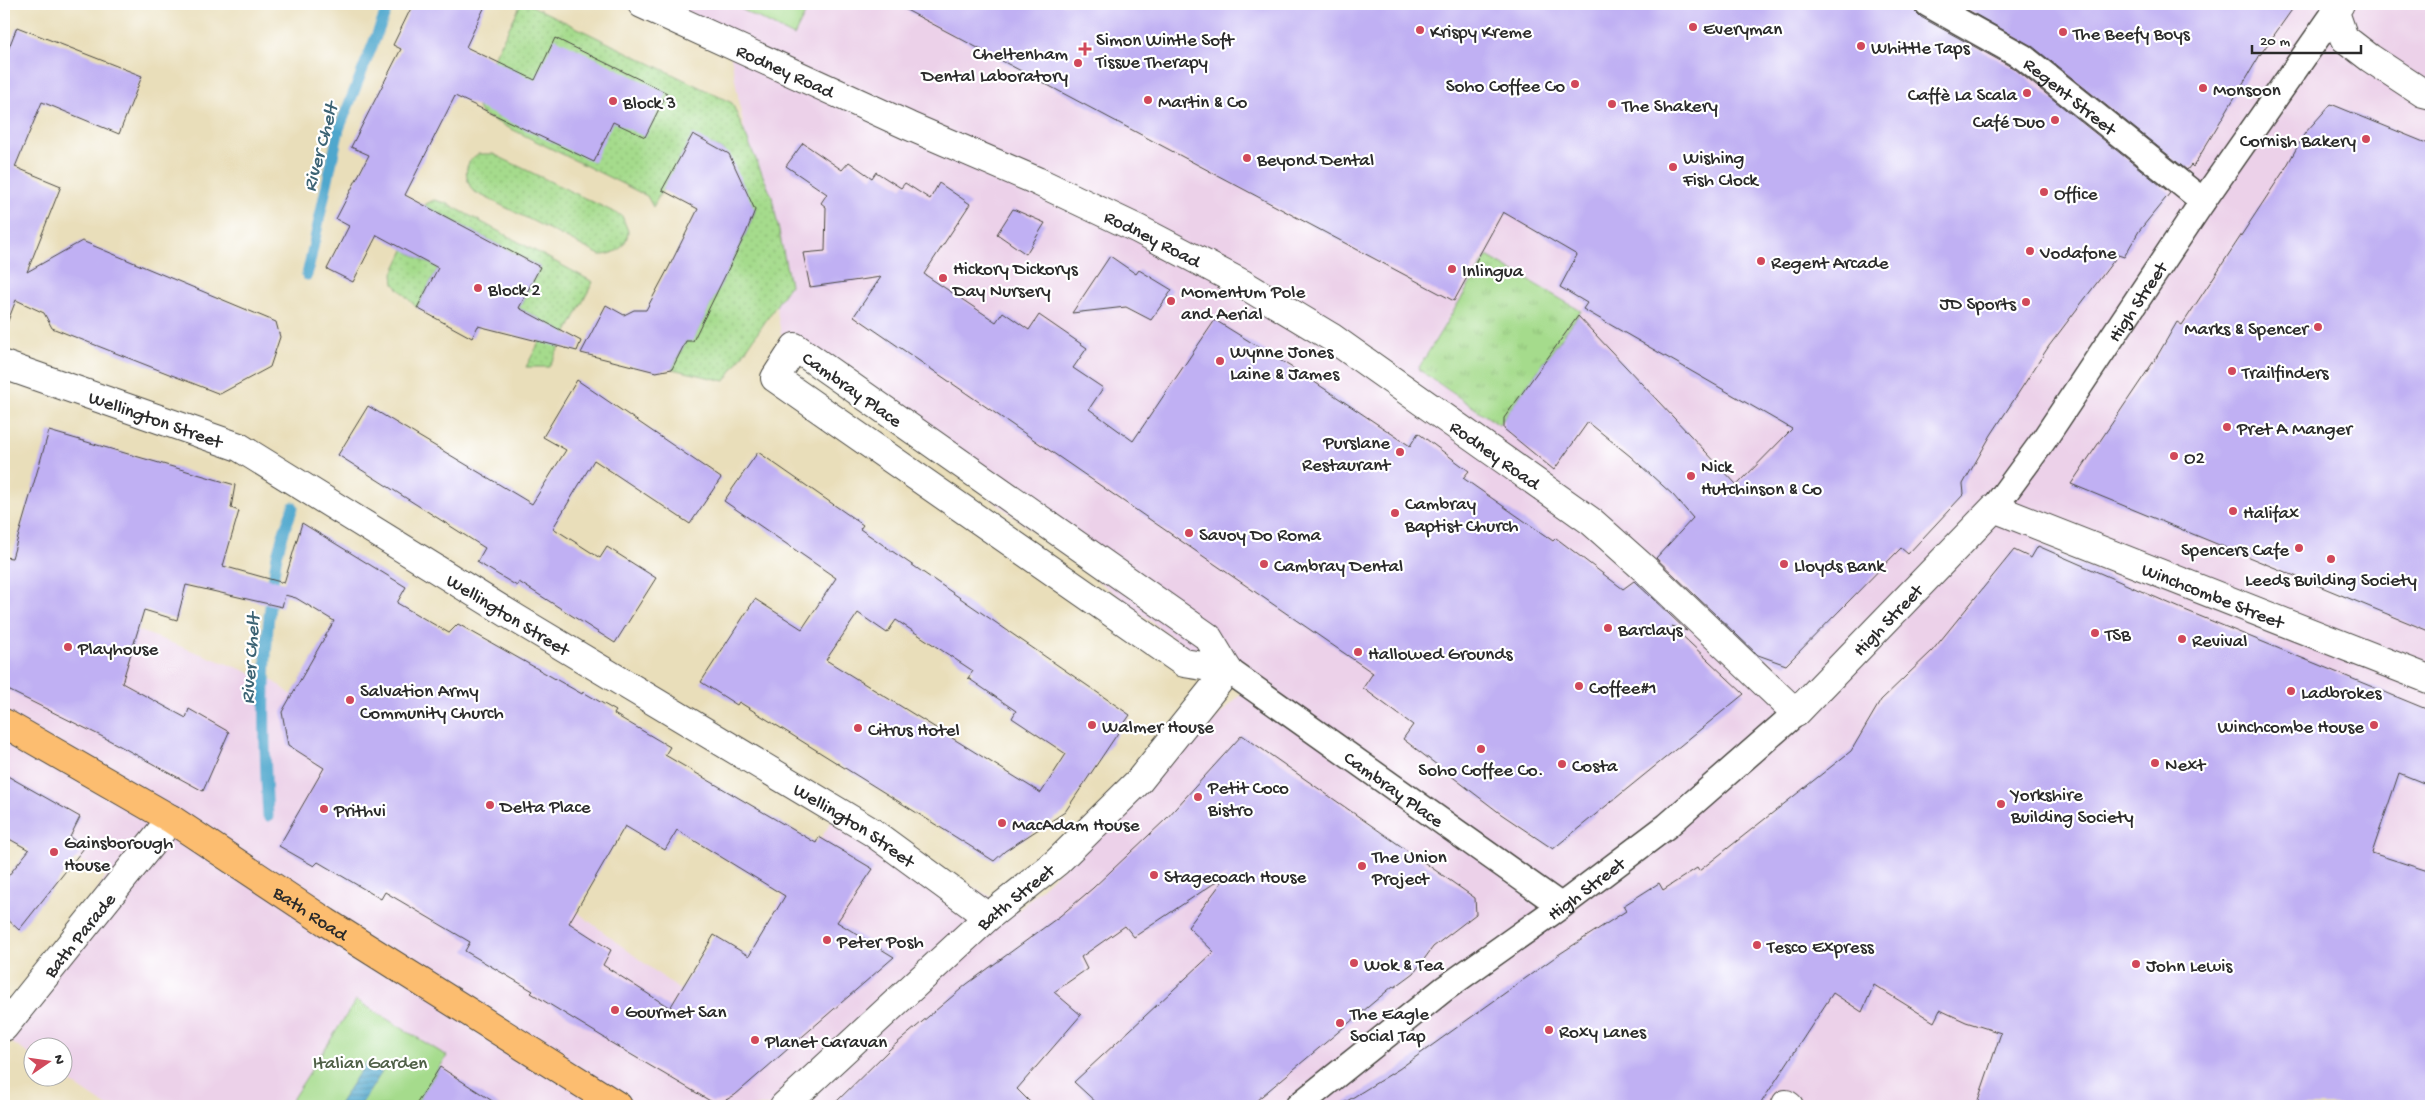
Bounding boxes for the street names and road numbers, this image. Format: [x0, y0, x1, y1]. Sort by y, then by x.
street label: Rodney Road [732, 41, 839, 106]
street label: Regent Street [2018, 54, 2121, 143]
street label: Rodney Road [1100, 207, 1205, 276]
street label: High Street [2104, 257, 2175, 347]
street label: Cambray Place [796, 348, 906, 434]
street label: Wellington Street [85, 387, 227, 456]
street label: Rodney Road [1444, 417, 1545, 498]
street label: Winchcombe Street [2138, 559, 2288, 637]
street label: Wellington Street [441, 570, 575, 664]
street label: High Street [1849, 579, 1931, 662]
street label: Cambray Place [1338, 748, 1447, 834]
street label: Wellington Street [788, 779, 920, 876]
street label: High Street [1544, 852, 1633, 927]
street label: Bath Street [972, 859, 1062, 937]
street label: Bath Road [267, 882, 353, 949]
street label: Bath Parade [40, 889, 122, 984]

